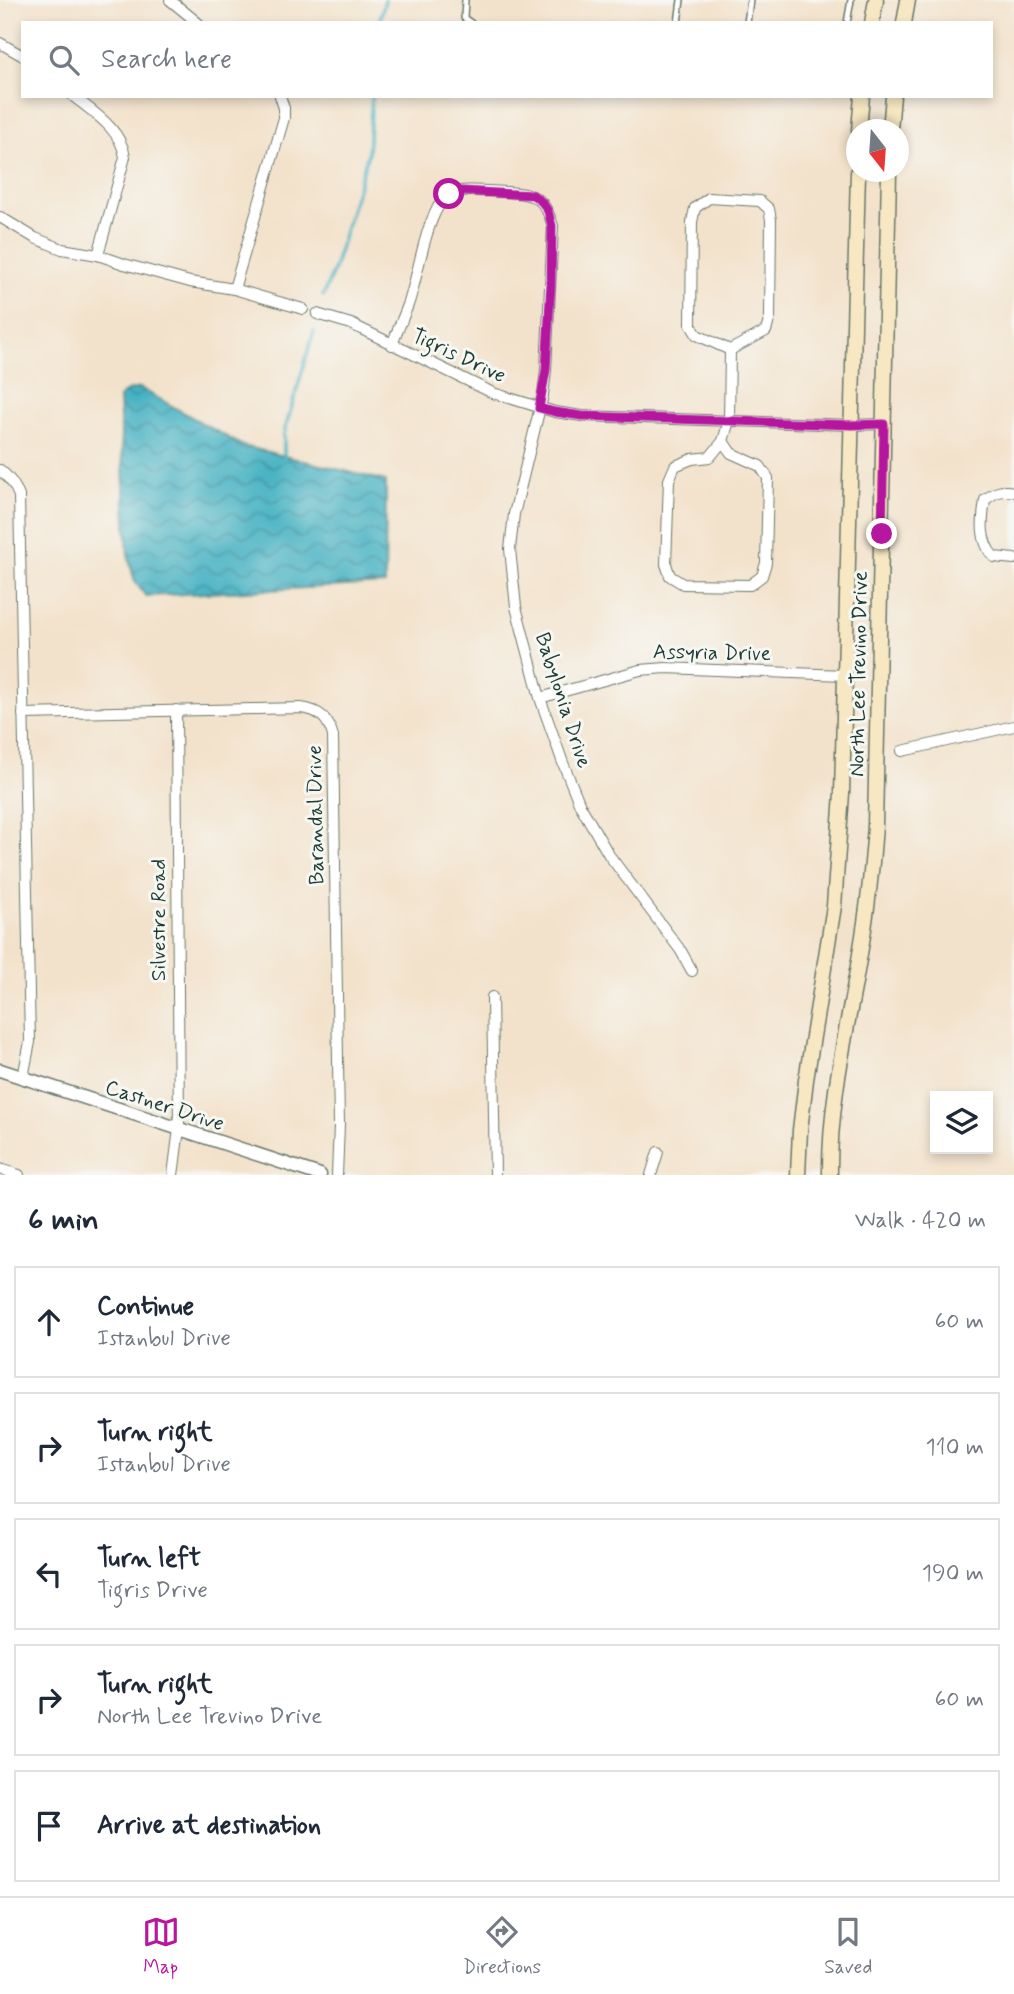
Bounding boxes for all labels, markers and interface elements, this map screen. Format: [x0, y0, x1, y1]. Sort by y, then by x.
search box [21, 21, 993, 98]
icon: search [45, 41, 83, 79]
text: Search here [101, 43, 232, 77]
north arrow [846, 119, 909, 182]
route start [433, 178, 464, 209]
street label: Tigris Drive [406, 322, 510, 392]
route end [866, 518, 897, 549]
street label: North Lee Trevino Drive [843, 571, 875, 777]
street label: Babylonia Drive [528, 629, 598, 772]
street label: Assyria Drive [653, 638, 771, 668]
street label: Barandal Drive [301, 745, 331, 885]
street label: Silvestre Road [145, 859, 173, 981]
street label: Castner Drive [102, 1074, 228, 1138]
map controls [930, 1091, 993, 1154]
button: layers [930, 1091, 993, 1154]
text: 6 min [28, 1201, 99, 1240]
text: Walk · 420 m [855, 1206, 986, 1236]
text: Continue [97, 1290, 194, 1324]
icon: ahead [30, 1303, 68, 1341]
text: 60 m [935, 1307, 984, 1337]
text: Istanbul Drive [97, 1324, 231, 1354]
text: Turn right [97, 1416, 213, 1450]
icon: right [30, 1429, 68, 1467]
text: 110 m [925, 1433, 984, 1463]
text: Istanbul Drive [97, 1450, 231, 1480]
text: Turn left [97, 1542, 201, 1576]
icon: left [30, 1555, 68, 1593]
text: 190 m [922, 1559, 984, 1589]
text: Tigris Drive [97, 1576, 208, 1606]
text: Turn right [97, 1668, 213, 1702]
icon: right [30, 1681, 68, 1719]
text: 60 m [935, 1685, 984, 1715]
text: North Lee Trevino Drive [97, 1702, 322, 1732]
icon: arrive [30, 1807, 68, 1845]
text: Arrive at destination [97, 1809, 321, 1843]
tab: Map [142, 1913, 180, 1980]
tab: Directions [463, 1913, 541, 1980]
tab: Saved [824, 1913, 872, 1980]

